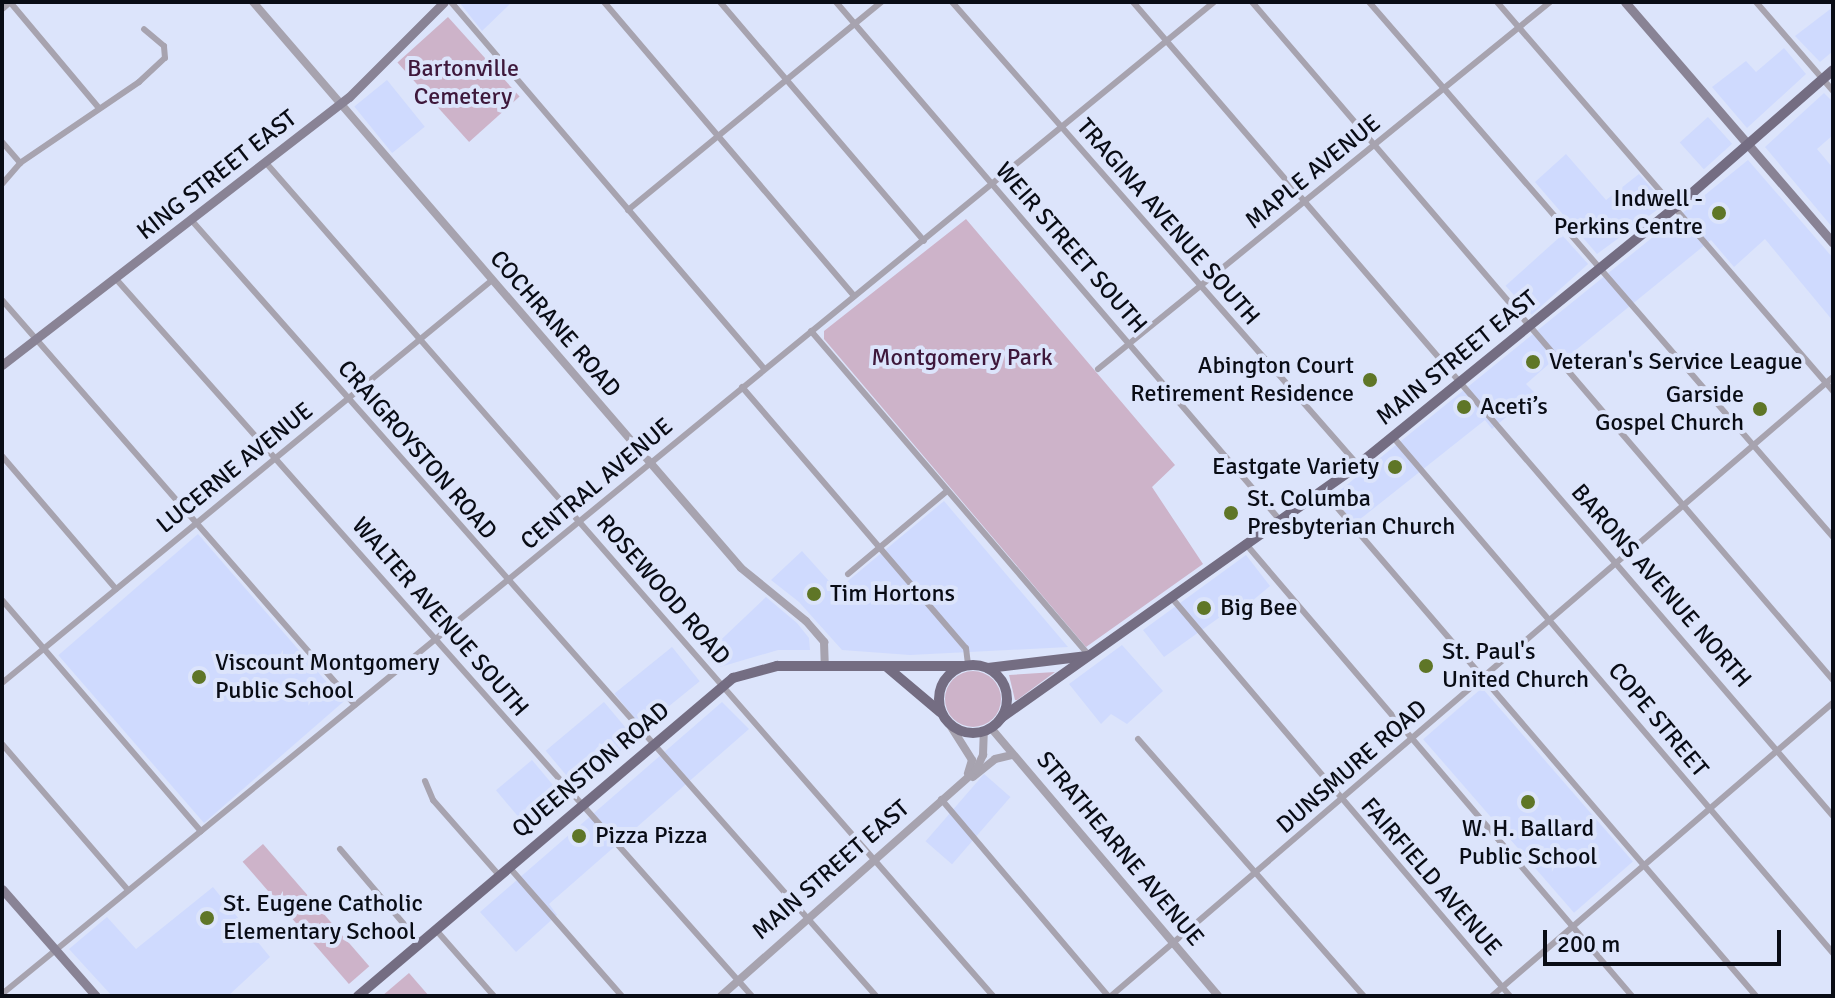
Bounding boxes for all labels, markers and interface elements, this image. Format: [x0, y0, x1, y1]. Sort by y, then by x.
park label: Bartonville Cemetery [407, 55, 519, 111]
street label: KING STREET EAST [132, 104, 302, 246]
street label: MAPLE AVENUE [1240, 109, 1386, 235]
street label: TRAGINA AVENUE SOUTH [1070, 113, 1266, 331]
street label: WEIR STREET SOUTH [989, 157, 1153, 339]
place label: Indwell - Perkins Centre [1554, 185, 1703, 241]
marker: Indwell - Perkins Centre [1710, 204, 1728, 222]
street label: COCHRANE ROAD [484, 245, 626, 403]
street label: MAIN STREET EAST [1371, 284, 1543, 432]
park label: Montgomery Park [871, 344, 1053, 372]
place label: Veteran's Service League [1549, 348, 1803, 376]
place label: Abington Court Retirement Residence [1130, 352, 1354, 408]
marker: Veteran's Service League [1524, 353, 1542, 371]
street label: CRAIGROYSTON ROAD [331, 354, 503, 546]
marker: Abington Court Retirement Residence [1361, 371, 1379, 389]
place label: Garside Gospel Church [1595, 381, 1744, 437]
place label: Aceti’s [1480, 393, 1548, 421]
street label: LUCERNE AVENUE [151, 396, 319, 540]
marker: Aceti’s [1455, 398, 1473, 416]
marker: Garside Gospel Church [1751, 400, 1769, 418]
street label: CENTRAL AVENUE [515, 412, 679, 556]
place label: Eastgate Variety [1212, 453, 1379, 481]
marker: Eastgate Variety [1386, 458, 1404, 476]
street label: BARONS AVENUE NORTH [1565, 478, 1757, 694]
place label: St. Columba Presbyterian Church [1247, 485, 1455, 541]
marker: St. Columba Presbyterian Church [1222, 504, 1240, 522]
street label: ROSEWOOD ROAD [590, 509, 736, 671]
street label: WALTER AVENUE SOUTH [346, 511, 534, 723]
place label: Tim Hortons [830, 580, 955, 608]
marker: Tim Hortons [805, 585, 823, 603]
place label: Big Bee [1220, 594, 1298, 622]
marker: Big Bee [1195, 599, 1213, 617]
place label: St. Paul's United Church [1442, 638, 1589, 694]
place label: Viscount Montgomery Public School [215, 649, 440, 705]
marker: St. Paul's United Church [1417, 657, 1435, 675]
street label: COPE STREET [1602, 657, 1714, 783]
marker: Viscount Montgomery Public School [190, 668, 208, 686]
street label: DUNSMURE ROAD [1271, 694, 1433, 840]
street label: QUEENSTON ROAD [507, 696, 675, 844]
street label: STRATHEARNE AVENUE [1030, 746, 1210, 952]
street label: FAIRFIELD AVENUE [1354, 792, 1508, 962]
marker: W. H. Ballard Public School [1519, 793, 1537, 811]
street label: MAIN STREET EAST [747, 794, 915, 946]
place label: W. H. Ballard Public School [1459, 815, 1597, 871]
place label: Pizza Pizza [595, 822, 708, 850]
marker: Pizza Pizza [570, 827, 588, 845]
place label: St. Eugene Catholic Elementary School [223, 890, 423, 946]
marker: St. Eugene Catholic Elementary School [198, 909, 216, 927]
scale bar [1547, 914, 1785, 964]
text: 200 m [1557, 929, 1620, 959]

